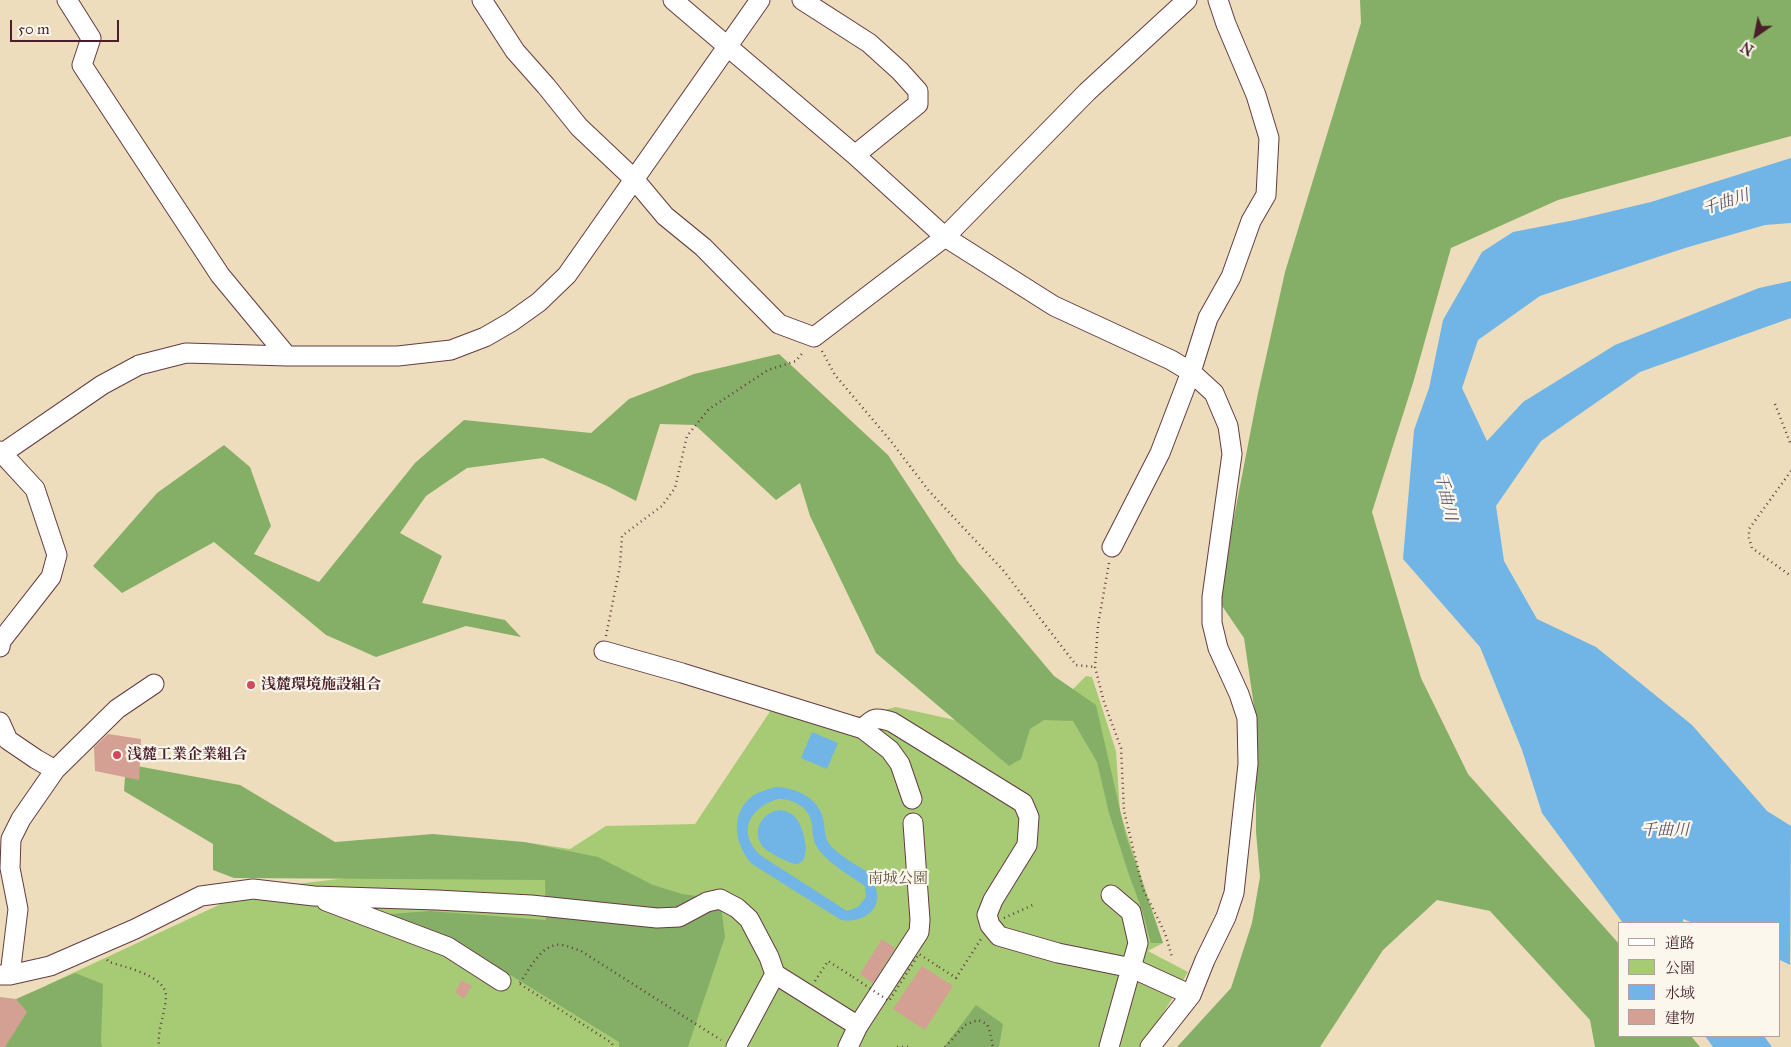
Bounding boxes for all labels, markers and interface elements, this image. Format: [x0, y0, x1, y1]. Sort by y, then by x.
scale bar [12, 10, 121, 42]
north arrow [1731, 10, 1781, 60]
text: 50 m [18, 20, 50, 38]
text: N [1738, 38, 1757, 58]
water label: 千曲川 [1700, 186, 1752, 220]
water label: 千曲川 [1430, 471, 1460, 523]
place label: 浅麓環境施設組合 [261, 676, 381, 694]
marker: 浅麓環境施設組合 [245, 679, 257, 691]
place label: 浅麓工業企業組合 [127, 746, 247, 764]
marker: 浅麓工業企業組合 [111, 749, 123, 761]
water label: 千曲川 [1641, 821, 1689, 841]
park label: 南城公園 [868, 870, 928, 888]
legend [1618, 922, 1781, 1037]
text: 道路 [1665, 934, 1695, 952]
text: 公園 [1665, 959, 1695, 977]
text: 水域 [1665, 984, 1695, 1002]
text: 建物 [1665, 1009, 1695, 1027]

